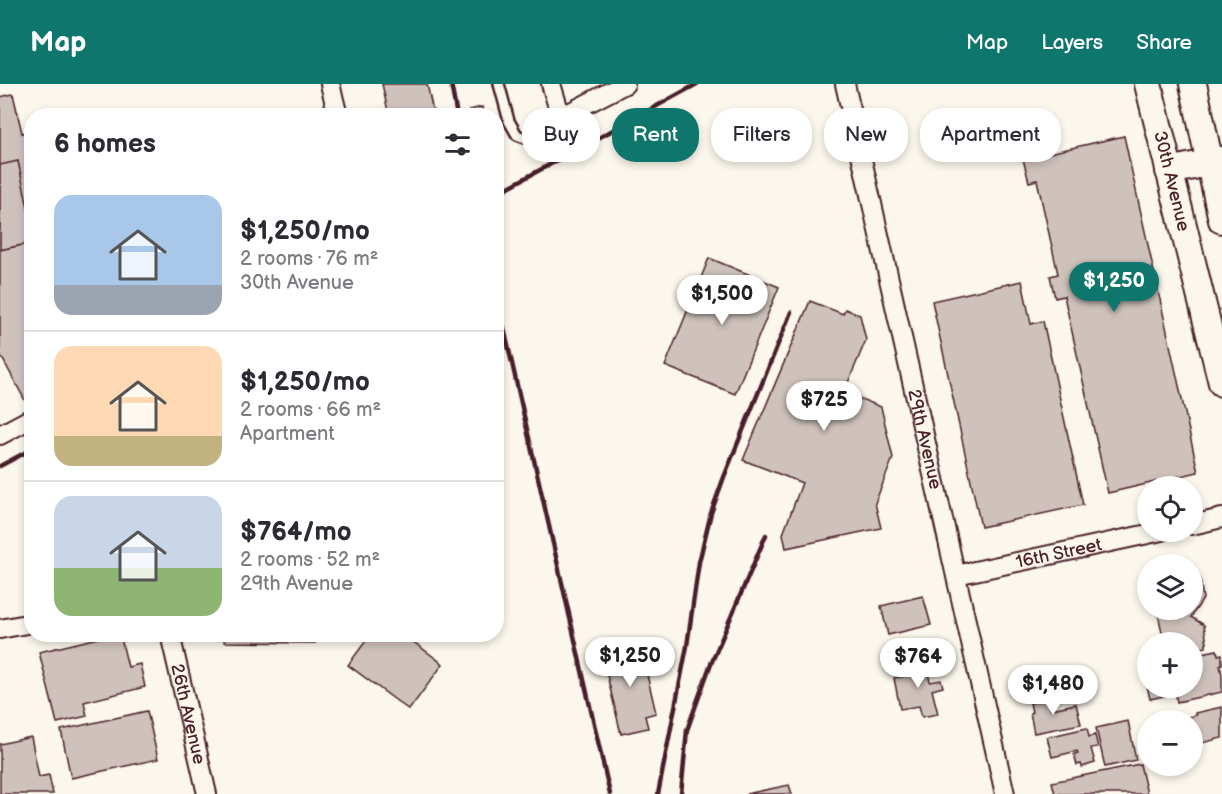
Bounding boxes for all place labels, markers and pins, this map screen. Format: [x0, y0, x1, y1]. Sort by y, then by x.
pin: $1,250 [1065, 262, 1163, 313]
pin: $1,500 [673, 275, 771, 326]
pin: $725 [788, 381, 860, 432]
pin: $1,250 [581, 637, 679, 688]
pin: $764 [882, 638, 954, 689]
pin: $1,480 [1004, 665, 1102, 716]

